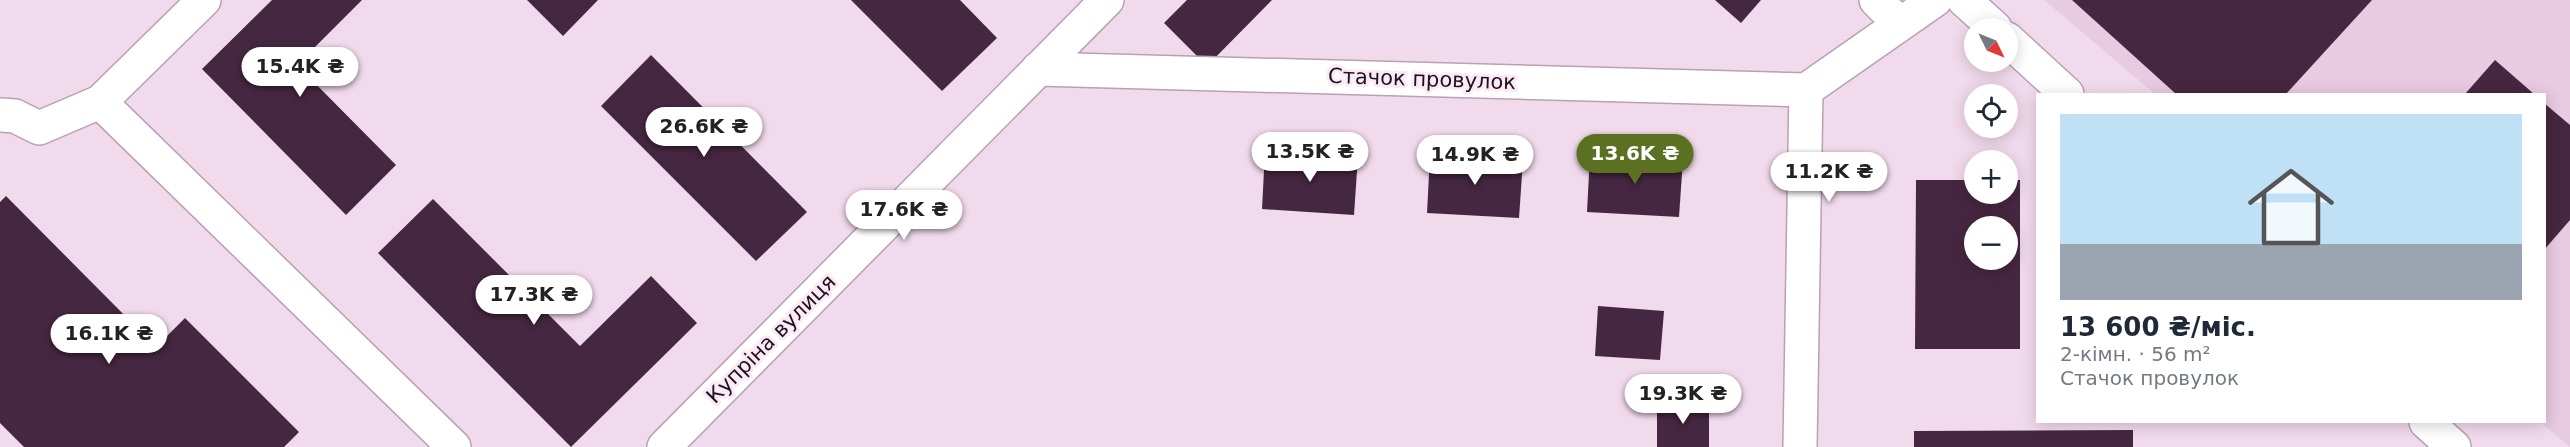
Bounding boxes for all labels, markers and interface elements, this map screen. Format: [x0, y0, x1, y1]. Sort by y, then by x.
north arrow [1964, 18, 2018, 72]
map controls [1964, 18, 2018, 270]
pin: 15.4K ₴ [245, 47, 355, 98]
text: 15.4K ₴ [256, 54, 345, 78]
street label: Стачок провулок [1328, 64, 1516, 94]
button: locate [1964, 84, 2018, 138]
pin: 26.6K ₴ [649, 107, 759, 158]
text: 26.6K ₴ [660, 114, 749, 138]
pin: 13.5K ₴ [1255, 132, 1365, 183]
pin: 13.6K ₴ [1580, 134, 1690, 185]
pin: 14.9K ₴ [1420, 135, 1530, 186]
text: 13.5K ₴ [1266, 139, 1355, 163]
text: 13.6K ₴ [1591, 141, 1680, 165]
text: 14.9K ₴ [1431, 142, 1520, 166]
button: + [1964, 150, 2018, 204]
pin: 11.2K ₴ [1774, 152, 1884, 203]
icon: home [2237, 153, 2345, 261]
text: 11.2K ₴ [1785, 159, 1874, 183]
pin: 17.6K ₴ [849, 190, 959, 241]
text: 17.6K ₴ [860, 197, 949, 221]
button: − [1964, 216, 2018, 270]
street label: Купріна вулиця [702, 270, 840, 408]
pin: 17.3K ₴ [479, 275, 589, 326]
text: 17.3K ₴ [490, 282, 579, 306]
text: 13 600 ₴/міс. [2060, 312, 2256, 342]
pin: 16.1K ₴ [54, 314, 164, 365]
text: 16.1K ₴ [65, 321, 154, 345]
text: 2-кімн. · 56 m² [2060, 342, 2210, 366]
text: Стачок провулок [2060, 366, 2239, 390]
pin: 19.3K ₴ [1628, 374, 1738, 425]
text: 19.3K ₴ [1639, 381, 1728, 405]

